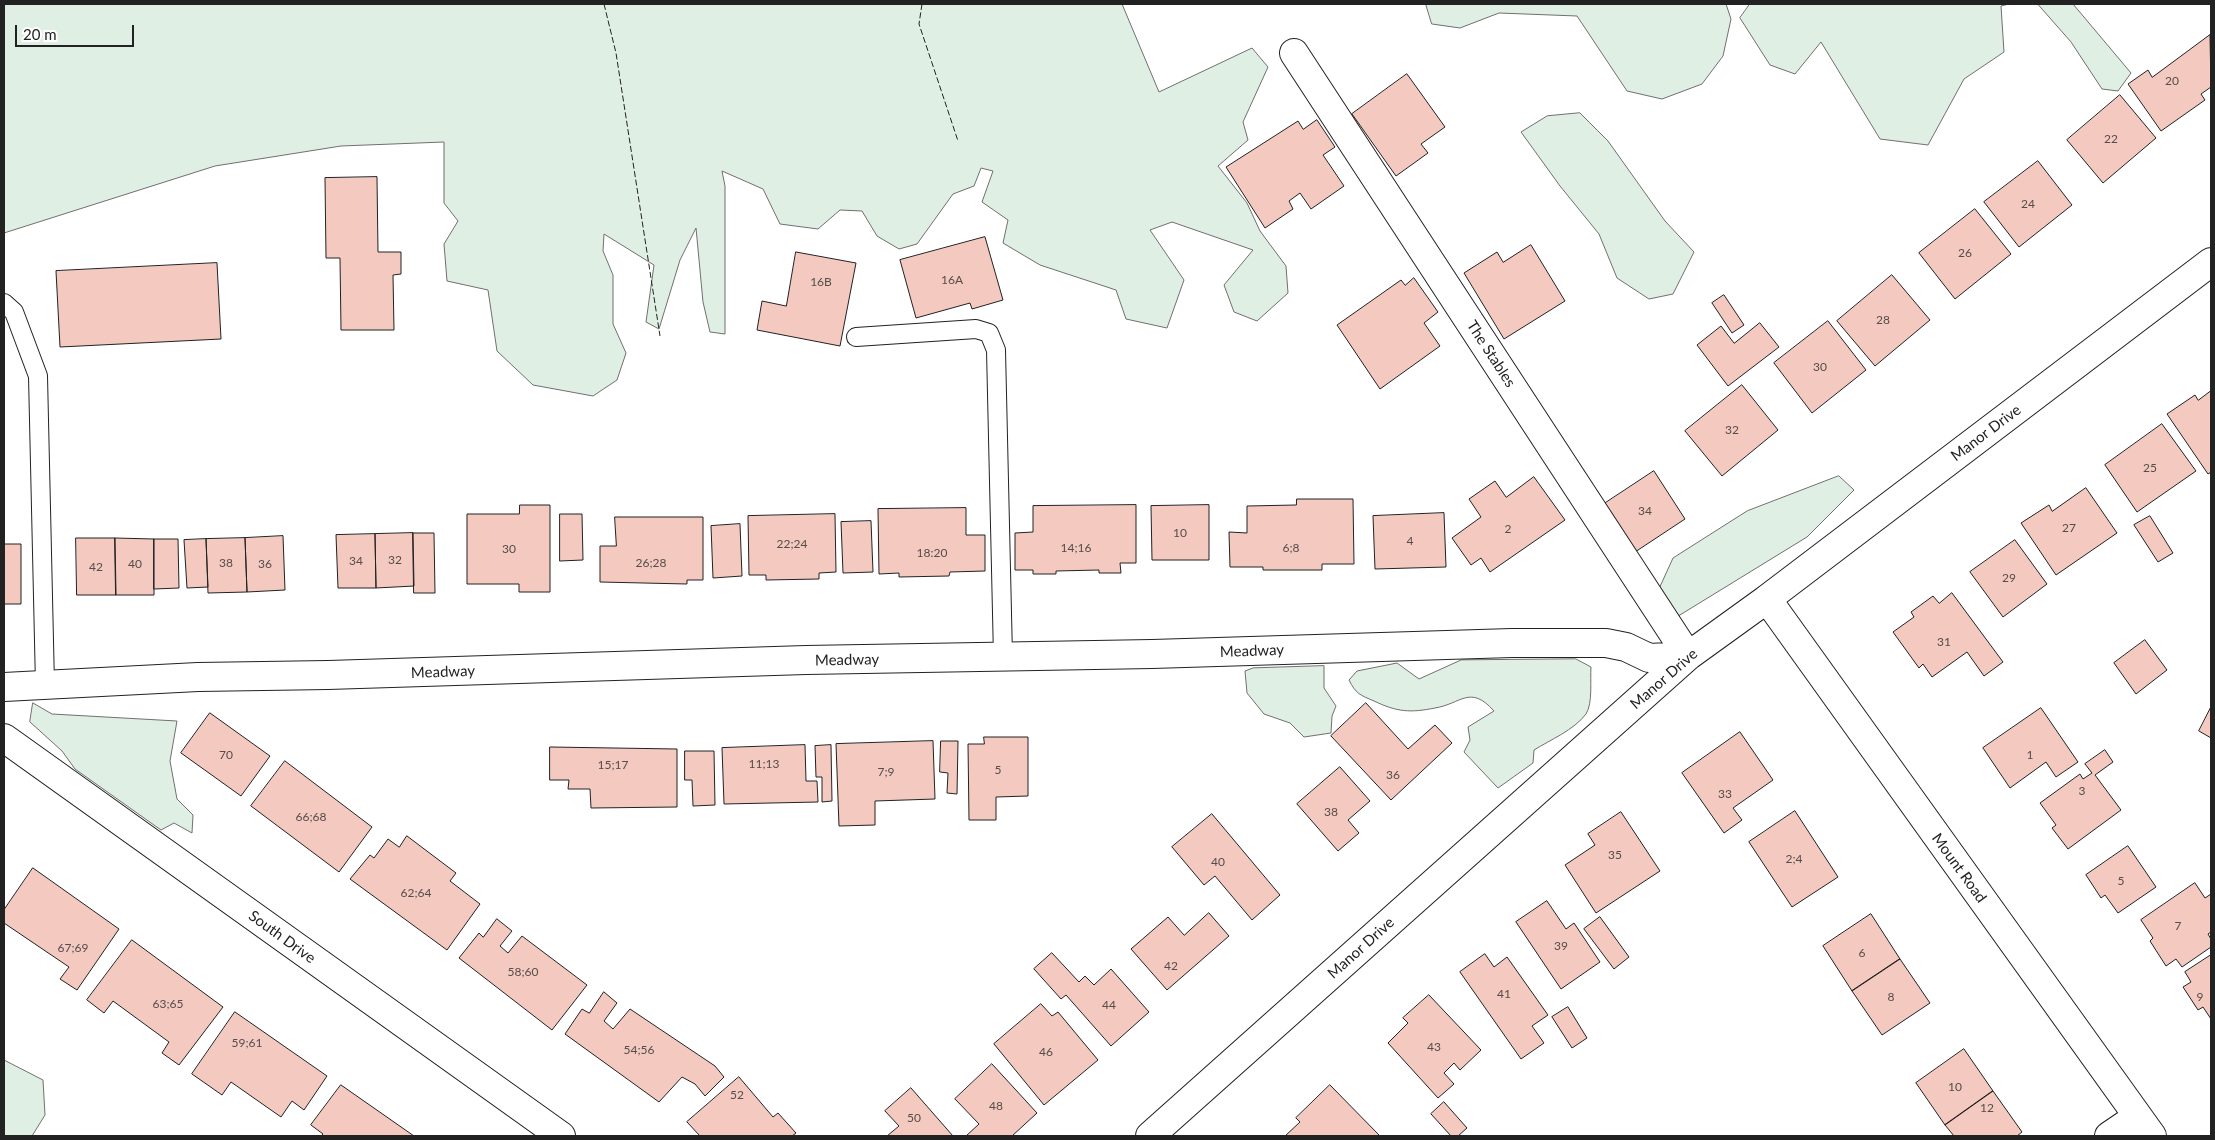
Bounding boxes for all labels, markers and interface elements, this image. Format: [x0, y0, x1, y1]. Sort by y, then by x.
scale bar [18, 15, 136, 47]
text: 20 m [23, 25, 57, 43]
house number: 20 [2165, 74, 2179, 88]
house number: 22 [2104, 132, 2118, 146]
house number: 24 [2021, 197, 2035, 211]
house number: 26 [1958, 246, 1972, 260]
house number: 16A [941, 273, 963, 287]
house number: 16B [810, 275, 832, 289]
house number: 28 [1876, 313, 1890, 327]
street label: The Stables [1463, 317, 1519, 391]
house number: 30 [1813, 360, 1827, 374]
street label: Manor Drive [1947, 401, 2025, 465]
house number: 32 [1725, 423, 1739, 437]
house number: 25 [2143, 461, 2157, 475]
house number: 34 [1638, 504, 1652, 518]
house number: 27 [2062, 521, 2076, 535]
house number: 2 [1505, 522, 1511, 536]
house number: 10 [1173, 526, 1187, 540]
house number: 4 [1407, 534, 1413, 548]
house number: 22;24 [777, 537, 807, 551]
house number: 14;16 [1061, 541, 1091, 555]
house number: 6;8 [1282, 541, 1300, 555]
house number: 30 [502, 542, 516, 556]
house number: 18:20 [917, 546, 947, 560]
house number: 32 [388, 553, 402, 567]
house number: 34 [349, 554, 363, 568]
house number: 38 [219, 556, 233, 570]
house number: 26;28 [636, 556, 666, 570]
house number: 40 [128, 557, 142, 571]
house number: 36 [258, 557, 272, 571]
house number: 42 [89, 560, 103, 574]
house number: 29 [2002, 571, 2016, 585]
house number: 31 [1937, 635, 1951, 649]
street label: Meadway [1220, 641, 1284, 661]
street label: Manor Drive [1627, 645, 1701, 713]
street label: Meadway [815, 650, 879, 670]
street label: Meadway [411, 662, 475, 682]
house number: 70 [219, 748, 233, 762]
house number: 1 [2027, 748, 2033, 762]
house number: 11;13 [749, 757, 779, 771]
house number: 15;17 [598, 758, 628, 772]
house number: 5 [995, 763, 1001, 777]
house number: 7;9 [877, 765, 895, 779]
house number: 36 [1386, 768, 1400, 782]
house number: 3 [2079, 784, 2085, 798]
house number: 33 [1718, 787, 1732, 801]
house number: 38 [1324, 805, 1338, 819]
house number: 66;68 [296, 810, 326, 824]
street label: Mount Road [1928, 830, 1990, 906]
house number: 35 [1608, 848, 1622, 862]
house number: 2;4 [1785, 852, 1803, 866]
house number: 40 [1211, 855, 1225, 869]
house number: 5 [2118, 874, 2124, 888]
house number: 62;64 [401, 886, 431, 900]
street label: South Drive [245, 907, 319, 967]
street label: Manor Drive [1324, 914, 1398, 982]
house number: 7 [2175, 919, 2181, 933]
house number: 39 [1554, 939, 1568, 953]
house number: 67;69 [58, 941, 88, 955]
house number: 6 [1859, 946, 1865, 960]
house number: 42 [1164, 959, 1178, 973]
house number: 58;60 [508, 965, 538, 979]
house number: 41 [1497, 987, 1511, 1001]
house number: 8 [1888, 990, 1894, 1004]
house number: 9 [2197, 990, 2203, 1004]
house number: 63;65 [153, 997, 183, 1011]
house number: 44 [1102, 998, 1116, 1012]
house number: 59;61 [232, 1036, 262, 1050]
house number: 43 [1427, 1040, 1441, 1054]
house number: 54;56 [624, 1043, 654, 1057]
house number: 46 [1039, 1045, 1053, 1059]
house number: 10 [1948, 1080, 1962, 1094]
house number: 52 [730, 1088, 744, 1102]
house number: 48 [989, 1099, 1003, 1113]
house number: 12 [1980, 1101, 1994, 1115]
house number: 50 [907, 1111, 921, 1125]

